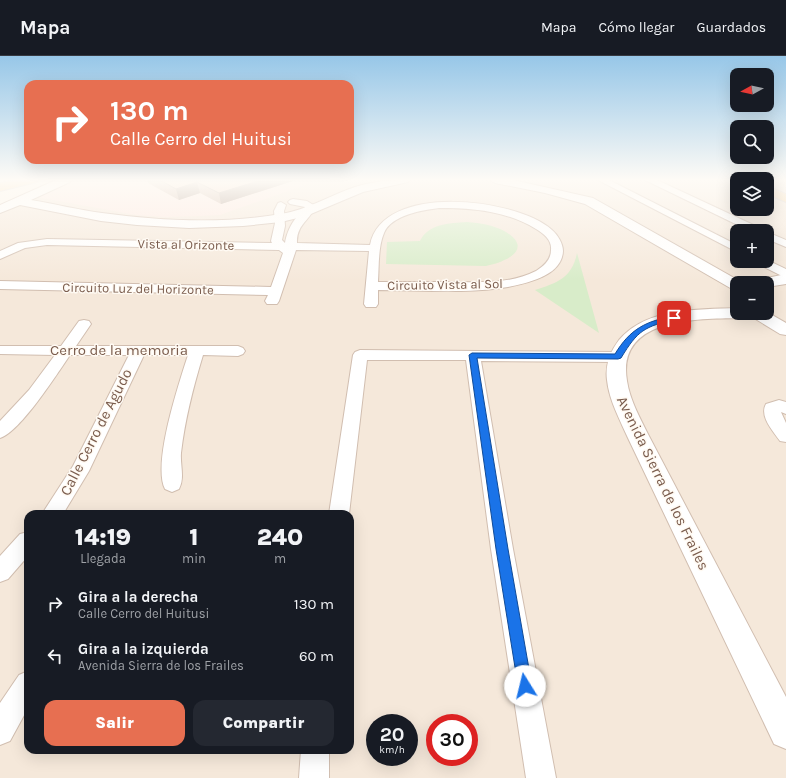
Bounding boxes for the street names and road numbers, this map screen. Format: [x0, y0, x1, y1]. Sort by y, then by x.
street label: Vista al Orizonte [138, 236, 235, 253]
street label: Circuito Vista al Sol [387, 276, 503, 293]
street label: Circuito Luz del Horizonte [62, 280, 214, 297]
street label: Cerro de la memoria [50, 341, 188, 359]
street label: Calle Cerro de Agudo [56, 366, 136, 498]
street label: Avenida Sierra de los Frailes [613, 393, 713, 573]

